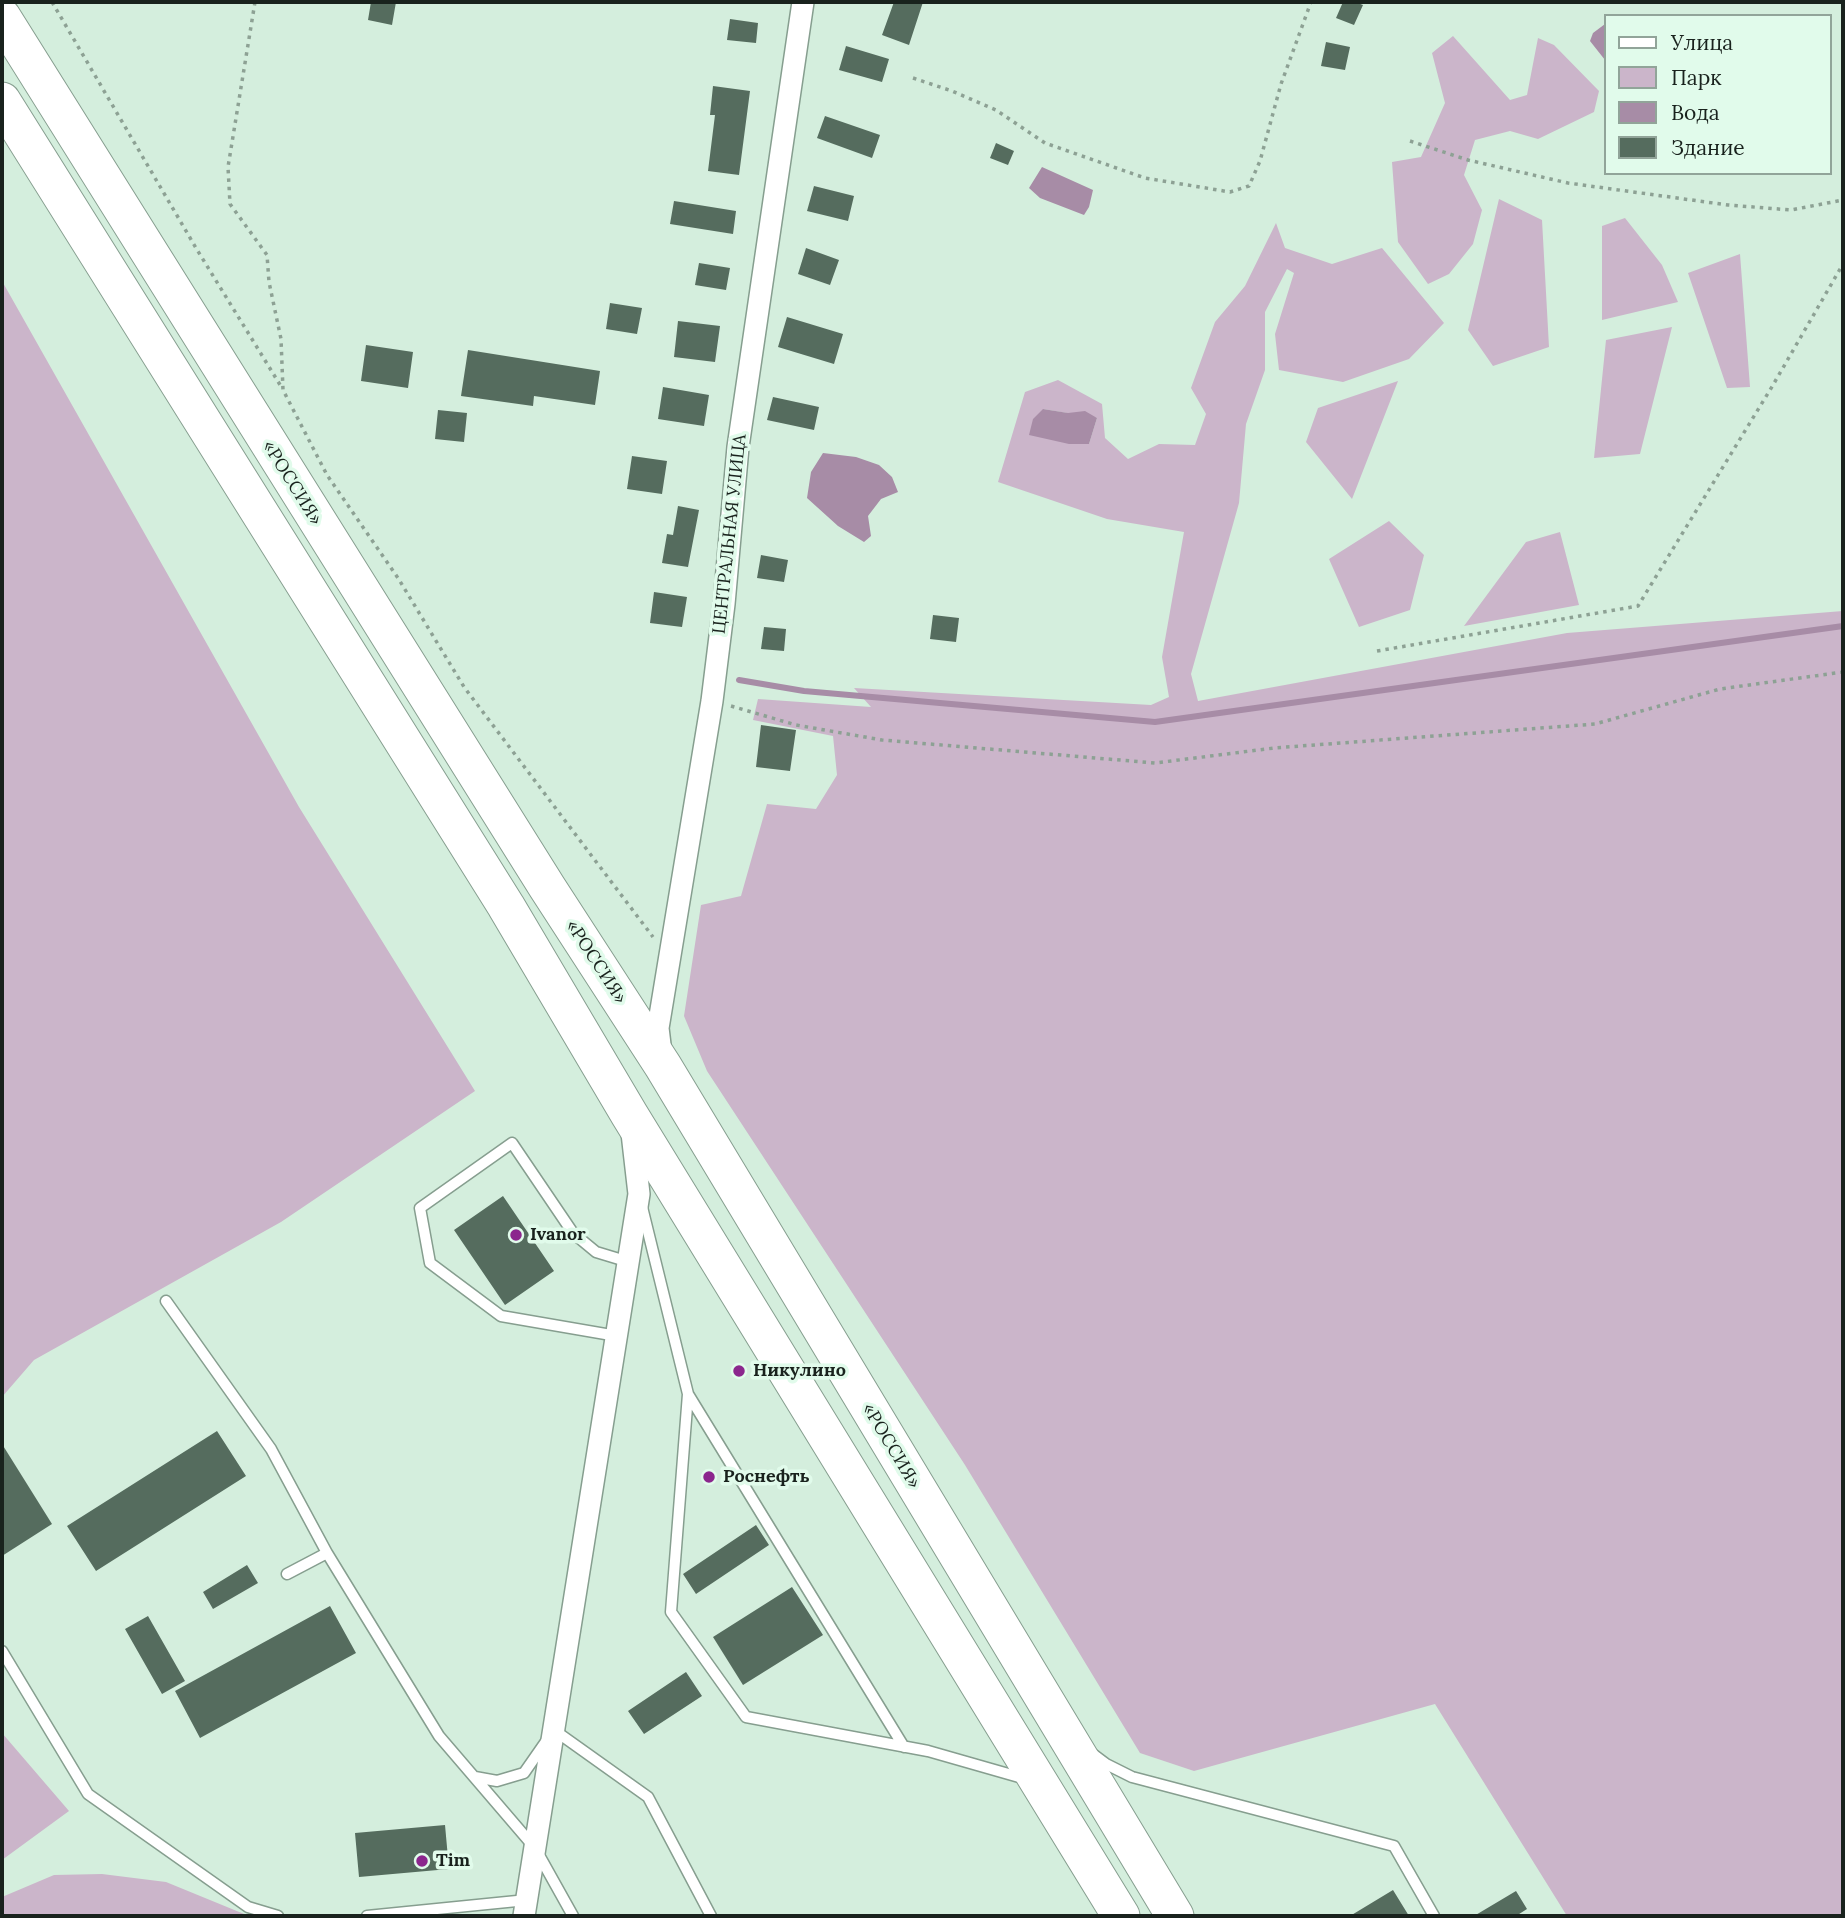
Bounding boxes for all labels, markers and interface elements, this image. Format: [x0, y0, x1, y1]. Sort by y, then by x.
legend [1604, 14, 1831, 175]
text: Улица [1671, 29, 1733, 56]
text: Парк [1671, 64, 1721, 91]
text: Вода [1671, 99, 1720, 126]
text: Здание [1671, 134, 1745, 161]
street label: ЦЕНТРАЛЬНАЯ УЛИЦА [709, 433, 751, 635]
street label: «РОССИЯ» [257, 437, 327, 529]
street label: «РОССИЯ» [561, 916, 631, 1008]
place label: Ivanor [530, 1224, 586, 1246]
marker: Ivanor [508, 1227, 524, 1243]
place label: Никулино [753, 1360, 846, 1382]
marker: Никулино [731, 1363, 747, 1379]
street label: «РОССИЯ» [857, 1399, 925, 1493]
place label: Роснефть [723, 1466, 810, 1488]
marker: Роснефть [701, 1469, 717, 1485]
place label: Tim [436, 1850, 470, 1872]
marker: Tim [414, 1853, 430, 1869]

